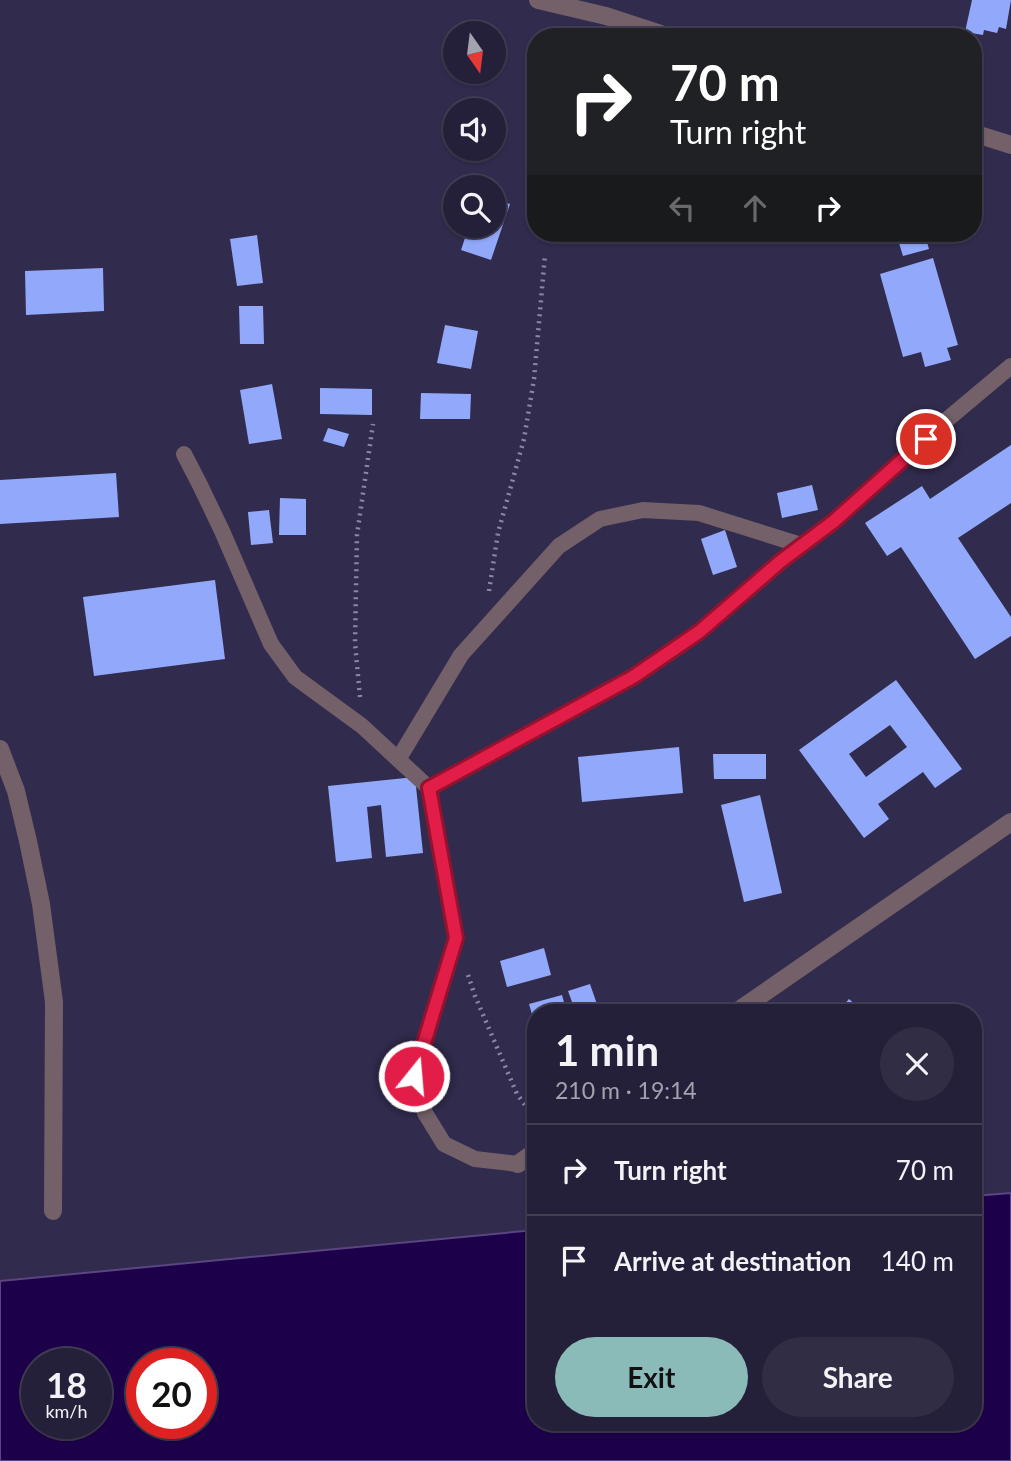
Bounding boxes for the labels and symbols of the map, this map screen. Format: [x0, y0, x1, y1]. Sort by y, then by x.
north arrow [443, 21, 506, 84]
pin [896, 409, 956, 469]
position arrow [377, 1039, 451, 1113]
speed limit sign: 20 [126, 1348, 217, 1439]

